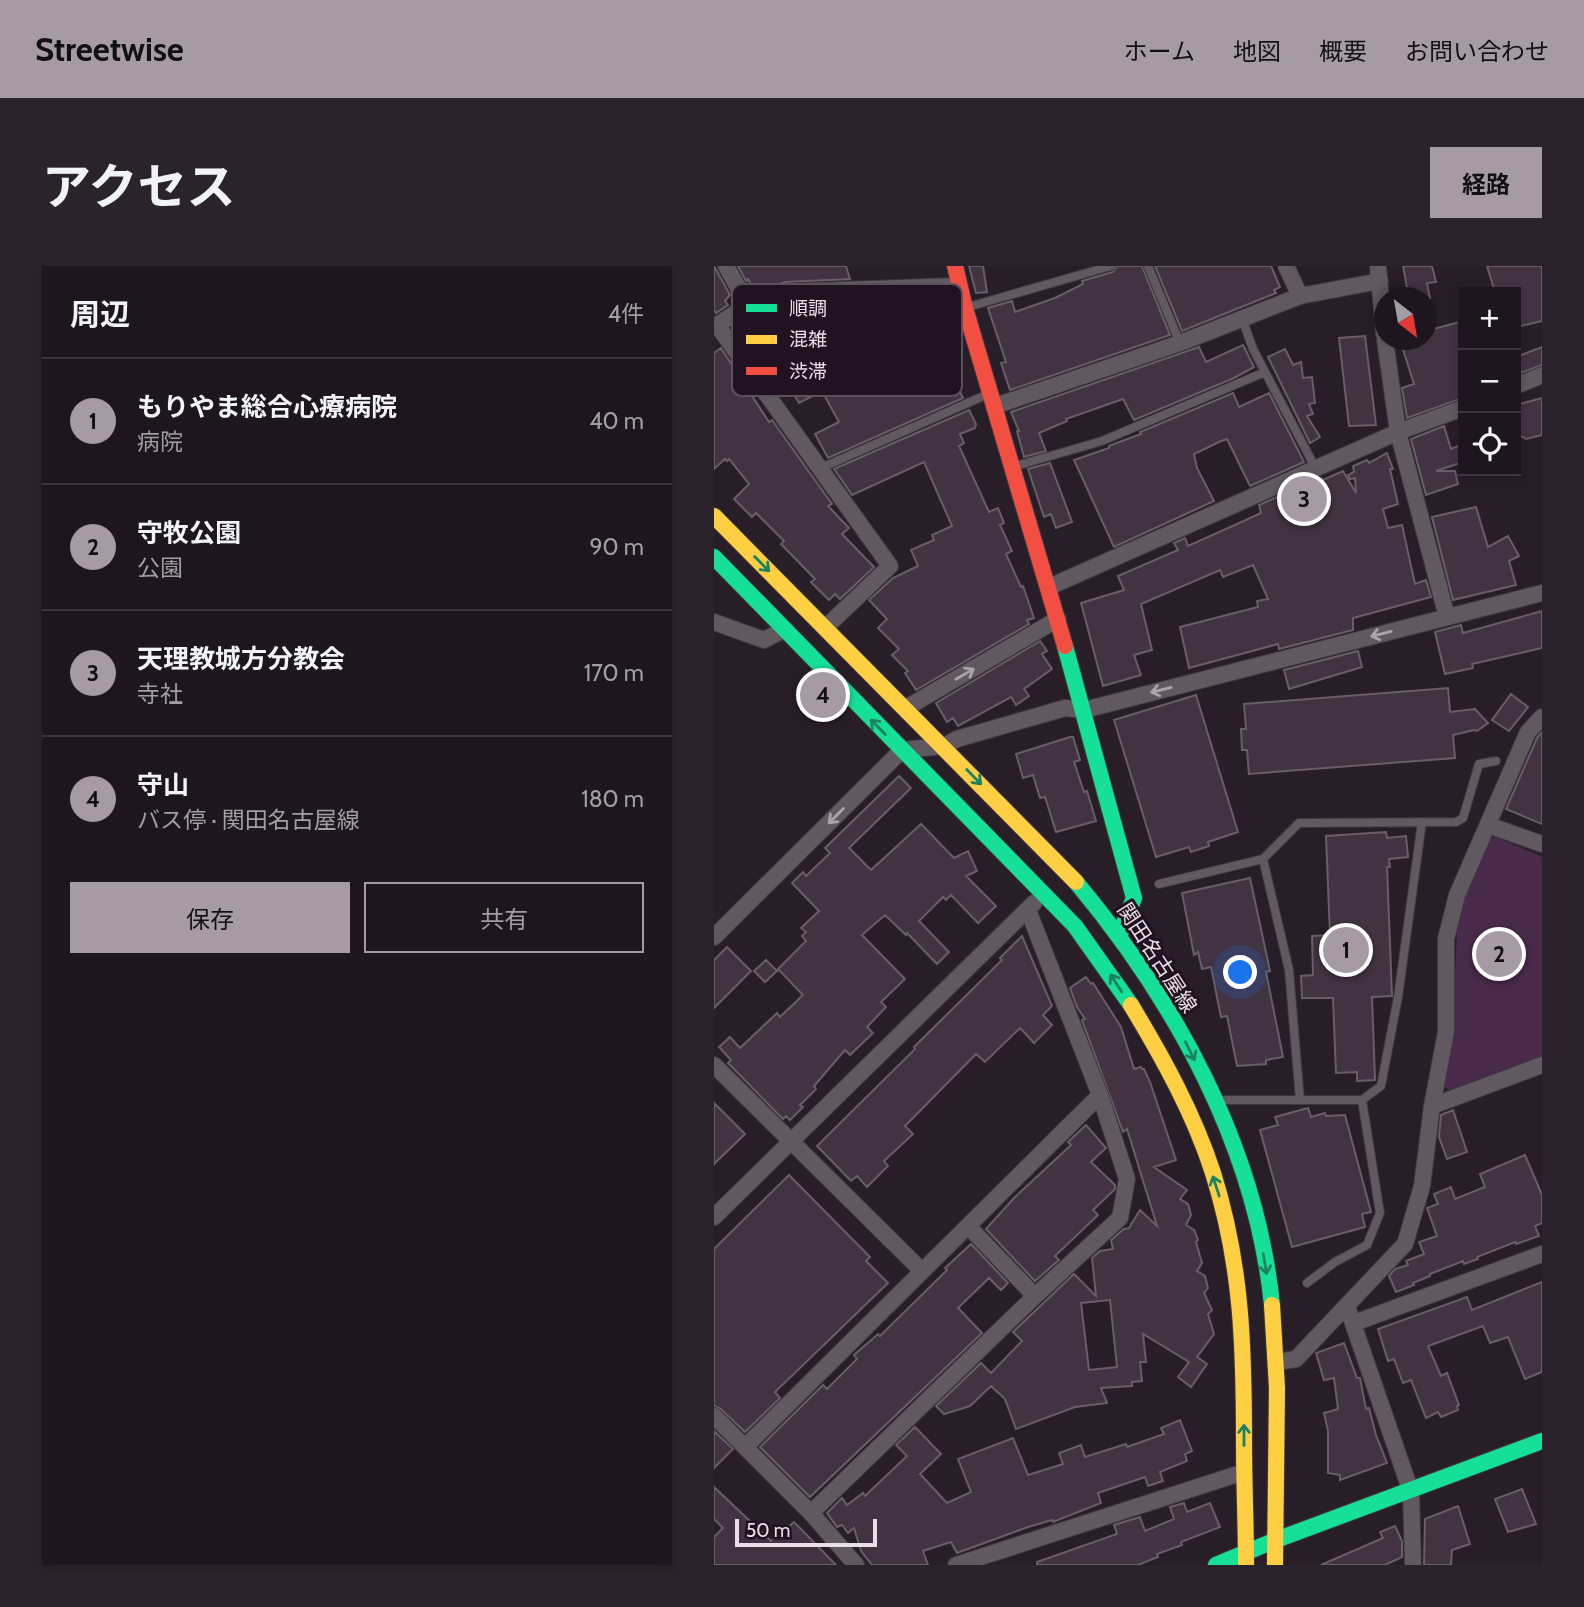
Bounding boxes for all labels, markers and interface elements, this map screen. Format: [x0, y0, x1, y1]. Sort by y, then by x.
text: Streetwise [35, 29, 184, 69]
text: ホーム [1124, 37, 1195, 66]
text: 地図 [1233, 37, 1281, 66]
text: 概要 [1319, 37, 1367, 66]
text: お問い合わせ [1405, 37, 1549, 66]
button: 経路 [1430, 147, 1542, 218]
text: アクセス [42, 157, 236, 216]
legend [732, 284, 962, 396]
north arrow [1374, 287, 1437, 350]
map controls [1458, 287, 1521, 476]
button: + [1458, 287, 1521, 350]
text: 周辺 [70, 296, 130, 333]
text: 順調 [789, 297, 827, 320]
text: 4件 [608, 300, 644, 328]
text: 混雑 [789, 328, 827, 351]
button: − [1458, 350, 1521, 413]
text: 渋滞 [789, 360, 827, 383]
text: もりやま総合心療病院 [137, 391, 397, 423]
text: 1 [89, 407, 97, 435]
text: 40 m [589, 407, 644, 435]
button: locate [1458, 413, 1521, 476]
text: 病院 [137, 428, 183, 456]
pin: 3 [1281, 473, 1327, 525]
text: 守牧公園 [137, 517, 241, 549]
text: 2 [87, 533, 99, 561]
text: 90 m [590, 533, 644, 561]
text: 公園 [137, 554, 183, 582]
one-way arrow [754, 555, 771, 572]
one-way arrow [1370, 628, 1392, 641]
text: 天理教城方分教会 [137, 643, 345, 675]
text: 3 [87, 659, 99, 687]
text: 170 m [584, 659, 644, 687]
one-way arrow [954, 667, 975, 680]
pin: 4 [800, 669, 846, 721]
text: 寺社 [137, 680, 183, 708]
one-way arrow [1150, 684, 1173, 697]
one-way arrow [870, 718, 887, 735]
text: 守山 [137, 769, 189, 801]
one-way arrow [966, 769, 983, 786]
text: 4 [86, 785, 100, 813]
text: 180 m [581, 785, 644, 813]
text: バス停 · 関田名古屋線 [137, 806, 360, 834]
one-way arrow [828, 807, 845, 824]
button: 保存 [70, 882, 350, 953]
button: 共有 [364, 882, 644, 953]
street label: 関田名古屋線 [1113, 898, 1202, 1017]
pin: 1 [1323, 924, 1369, 976]
pin: 2 [1476, 928, 1522, 980]
your location [1223, 955, 1257, 989]
one-way arrow [1108, 973, 1122, 993]
one-way arrow [1183, 1040, 1197, 1060]
one-way arrow [1209, 1175, 1222, 1197]
one-way arrow [1259, 1252, 1272, 1275]
one-way arrow [1237, 1424, 1251, 1447]
scale bar [735, 1516, 877, 1548]
text: 50 m [746, 1519, 790, 1542]

